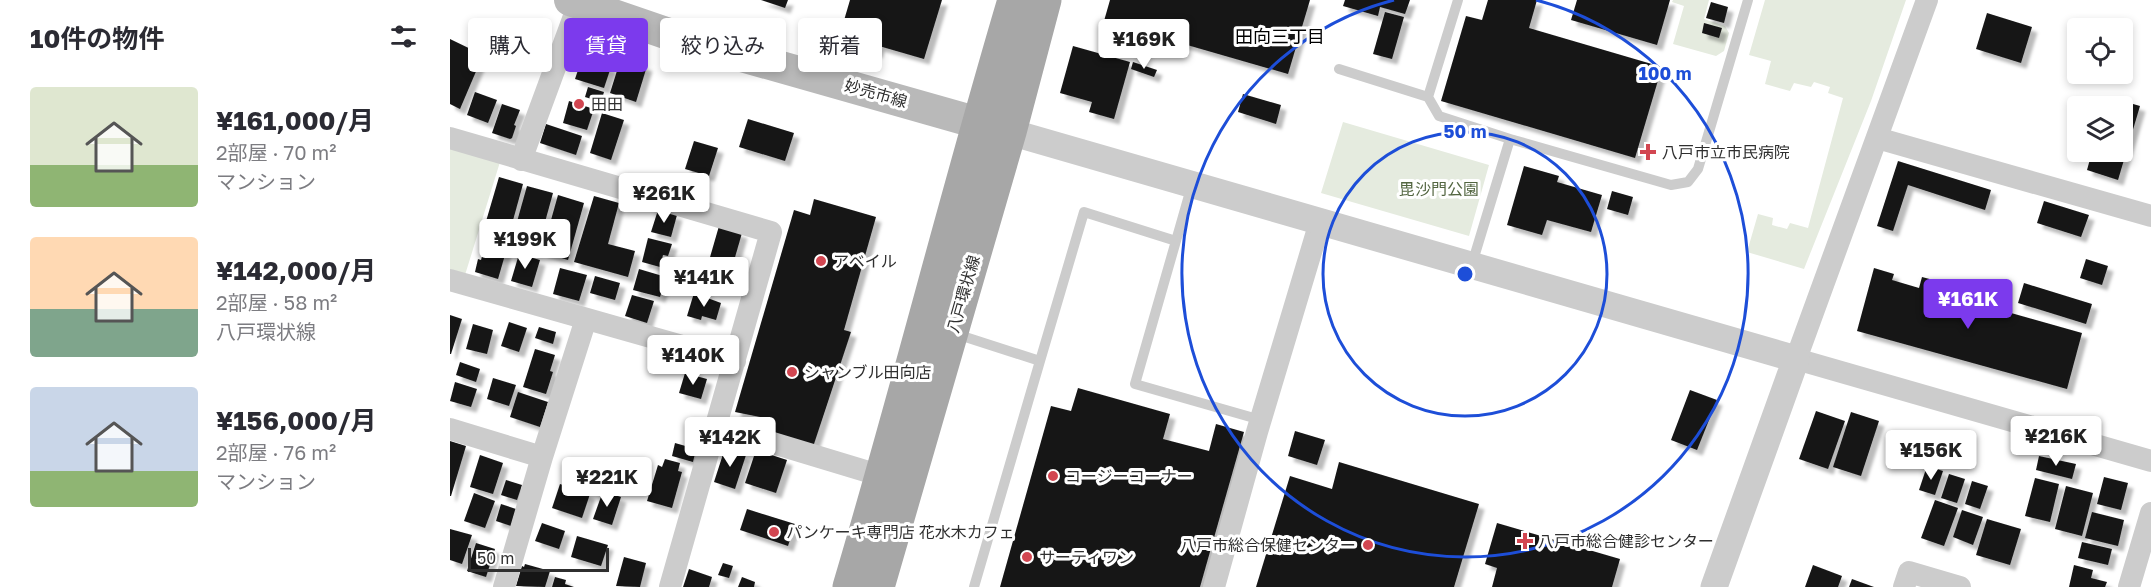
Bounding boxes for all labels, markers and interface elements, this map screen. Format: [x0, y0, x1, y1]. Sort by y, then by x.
chip: 購入 [468, 18, 552, 72]
chip: 賃貸 [564, 18, 648, 72]
chip: 絞り込み [660, 18, 786, 72]
chip: 新着 [798, 18, 882, 72]
map controls [2067, 18, 2133, 162]
button: locate [2067, 18, 2133, 84]
pin: ¥169K [1102, 19, 1186, 70]
icon: filters [387, 20, 420, 53]
text: 10件の物件 [30, 23, 164, 54]
district label: 田向三丁目 [1235, 25, 1325, 47]
text: ¥169K [1112, 26, 1176, 50]
text: 100 m [1639, 62, 1691, 84]
street label: 妙売市線 [842, 75, 910, 111]
place label: 田田 [591, 94, 623, 114]
button: layers [2067, 96, 2133, 162]
marker: 田田 [572, 97, 586, 111]
text: ¥161,000/月 [216, 105, 374, 136]
icon: home [78, 111, 150, 183]
text: 50 m [1444, 120, 1486, 142]
text: 2部屋 · 70 m² [216, 140, 337, 164]
place label: 八戸市立市民病院 [1662, 142, 1790, 162]
marker: 八戸市立市民病院 [1639, 143, 1657, 161]
text: マンション [216, 169, 316, 193]
pin: ¥261K [622, 173, 706, 224]
park label: 毘沙門公園 [1399, 179, 1479, 199]
text: ¥261K [633, 180, 695, 204]
pin: ¥199K [483, 219, 567, 270]
text: ¥199K [493, 226, 557, 250]
place label: アベイル [833, 251, 897, 271]
street label: 八戸環状線 [942, 253, 984, 335]
marker: アベイル [814, 254, 828, 268]
text: ¥142,000/月 [216, 255, 376, 286]
pin: ¥141K [662, 257, 746, 308]
icon: home [78, 261, 150, 333]
text: ¥141K [674, 264, 734, 288]
centre of rings [1455, 264, 1475, 284]
pin: ¥161K [1926, 279, 2010, 330]
text: ¥161K [1938, 286, 1999, 310]
text: 2部屋 · 58 m² [216, 290, 337, 314]
text: 八戸環状線 [216, 319, 316, 343]
pin: ¥140K [651, 335, 735, 386]
text: ¥140K [661, 342, 725, 366]
place label: シャンブル田向店 [804, 362, 932, 382]
marker: シャンブル田向店 [785, 365, 799, 379]
text: ¥156,000/月 [216, 405, 376, 436]
icon: home [78, 411, 150, 483]
pin: ¥216K [2014, 416, 2098, 467]
pin: ¥142K [688, 417, 772, 468]
text: ¥216K [2025, 423, 2087, 447]
text: ¥142K [699, 424, 761, 448]
pin: ¥156K [1889, 430, 1973, 481]
text: ¥156K [1900, 437, 1962, 461]
text: 2部屋 · 76 m² [216, 440, 336, 464]
pin: ¥221K [565, 457, 649, 508]
text: ¥221K [576, 464, 638, 488]
place label: コージーコーナー [1065, 466, 1193, 486]
text: マンション [216, 469, 316, 493]
marker: コージーコーナー [1046, 469, 1060, 483]
place label: パンケーキ専門店 花水木カフェ [786, 522, 1015, 542]
marker: パンケーキ専門店 花水木カフェ [767, 525, 781, 539]
place label: 八戸市総合健診センター [1538, 531, 1714, 551]
marker: 八戸市総合健診センター [1516, 532, 1534, 550]
place label: 八戸市総合保健センター [1180, 535, 1356, 555]
marker: 八戸市総合保健センター [1361, 538, 1375, 552]
scale bar [468, 545, 609, 572]
place label: サーティワン [1039, 547, 1134, 567]
text: 50 m [477, 548, 514, 568]
marker: サーティワン [1020, 550, 1034, 564]

